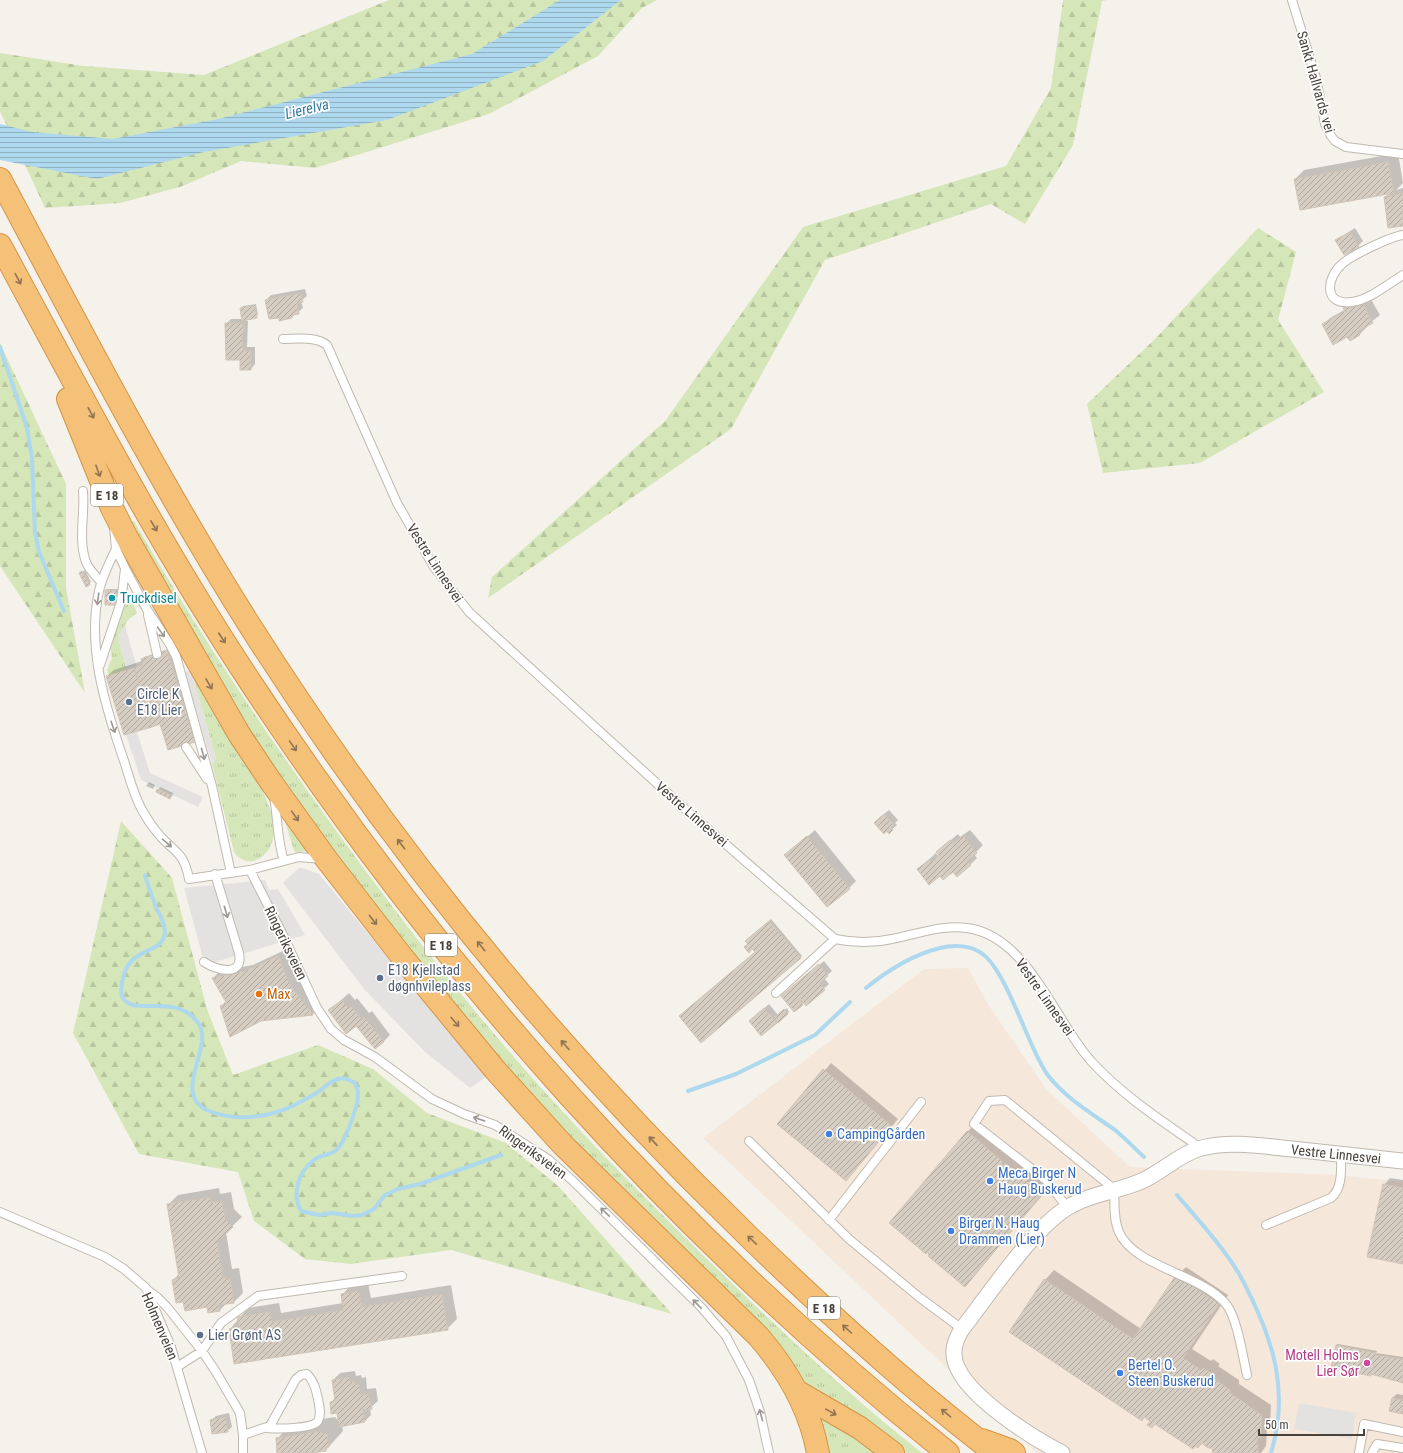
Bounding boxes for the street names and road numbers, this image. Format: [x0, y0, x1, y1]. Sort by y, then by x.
street label: Sankt Hallvards vei [1294, 29, 1338, 135]
road number: E 18 [91, 484, 123, 506]
street label: Vestre Linnesvei [404, 521, 466, 605]
street label: Vestre Linnesvei [653, 778, 731, 850]
street label: Ringeriksveien [261, 903, 311, 983]
road number: E 18 [425, 934, 457, 956]
street label: Vestre Linnesvei [1012, 955, 1078, 1039]
street label: Ringeriksveien [496, 1122, 570, 1182]
street label: Vestre Linnesvei [1290, 1141, 1382, 1167]
street label: Holmenveien [139, 1290, 181, 1362]
road number: E 18 [808, 1297, 840, 1319]

